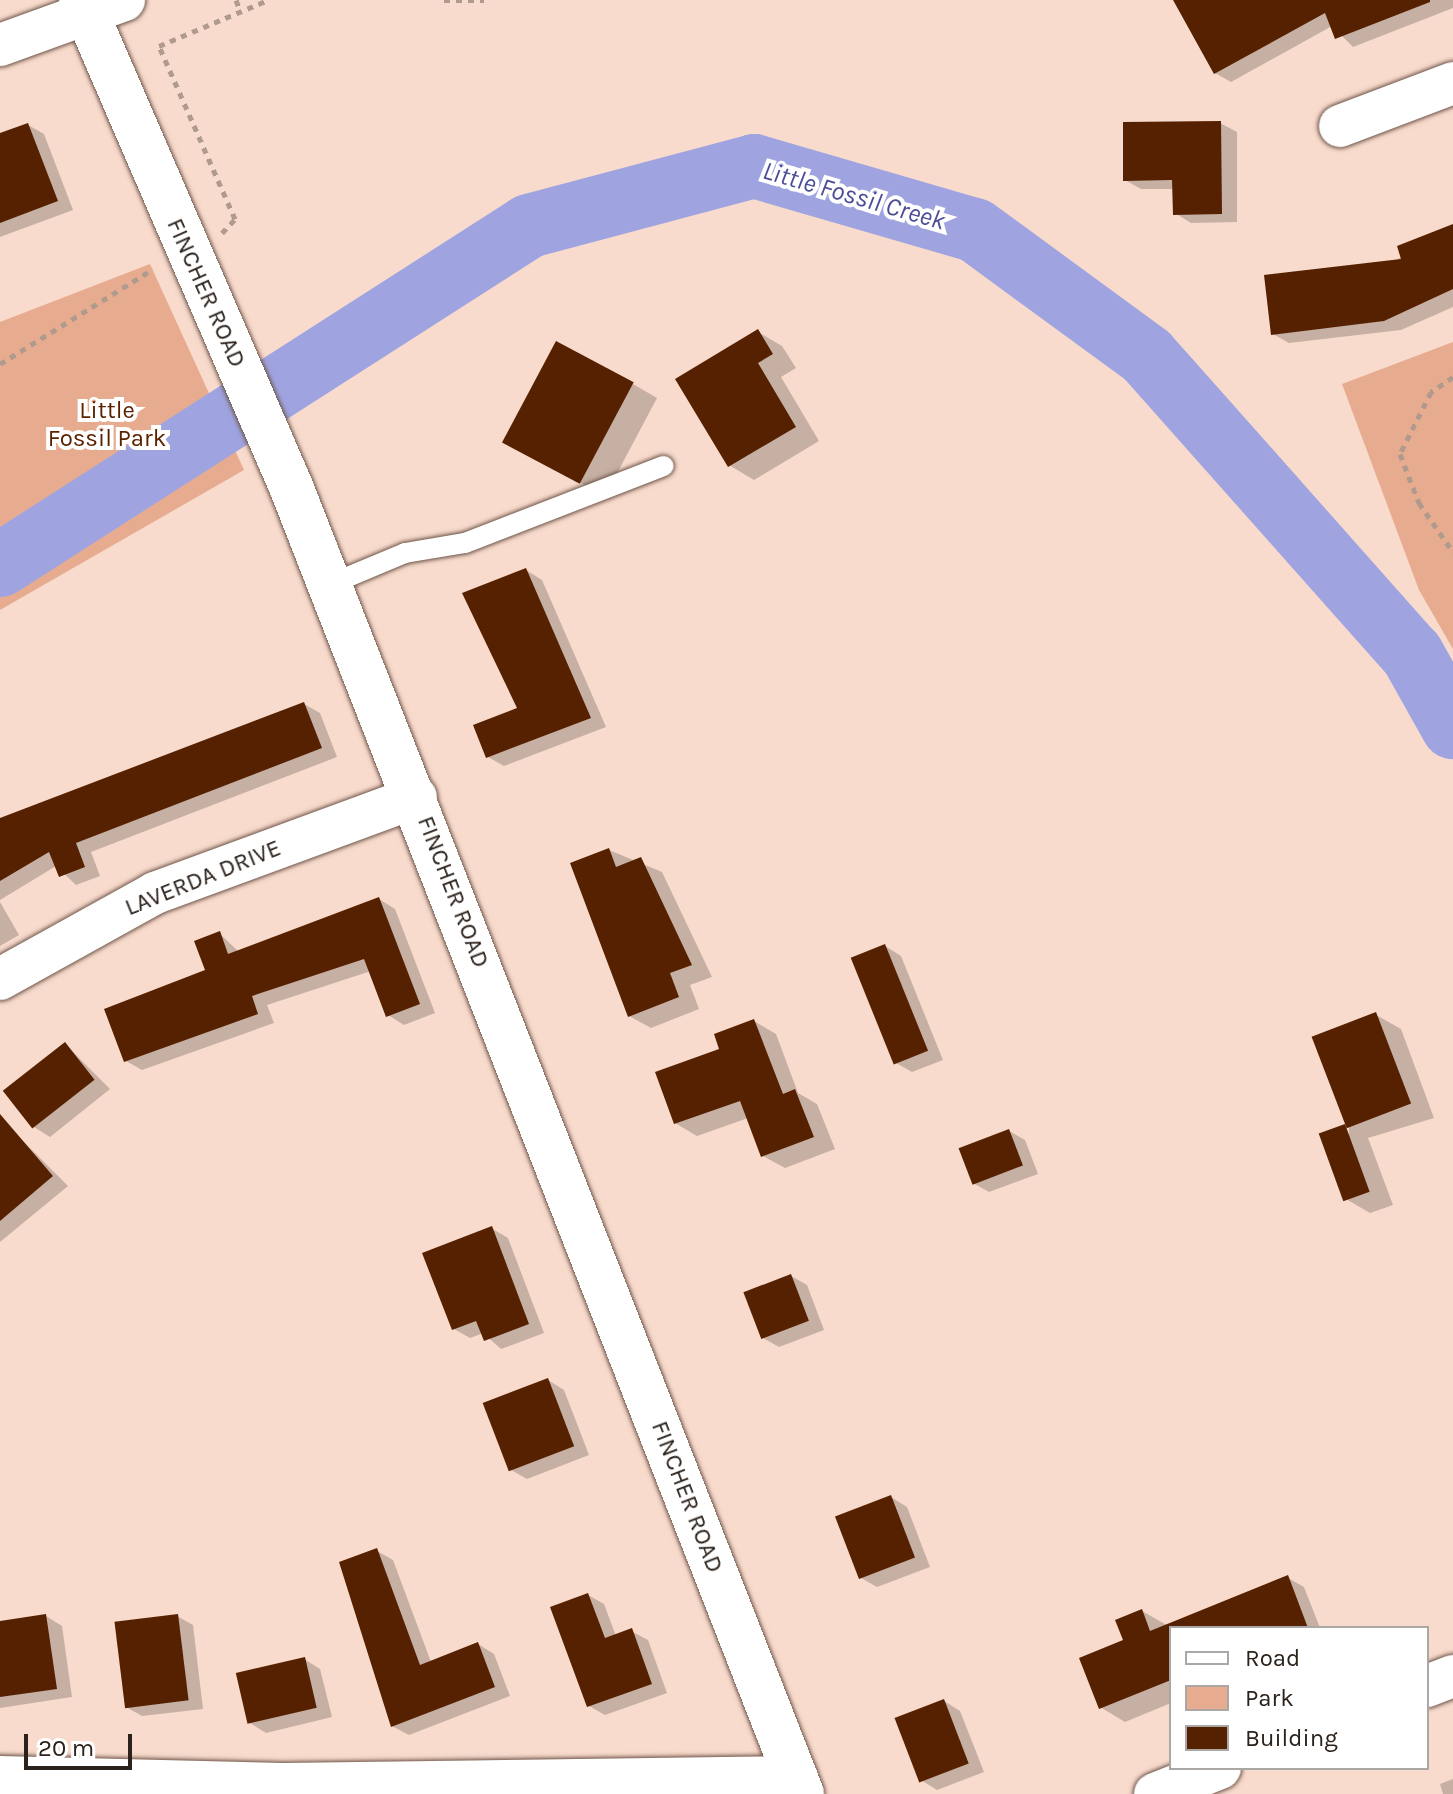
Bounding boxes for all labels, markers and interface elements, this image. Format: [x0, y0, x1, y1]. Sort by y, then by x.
water label: Little Fossil Creek [759, 155, 949, 237]
street label: FINCHER ROAD [160, 214, 252, 372]
park label: Little Fossil Park [48, 397, 166, 453]
street label: FINCHER ROAD [411, 812, 495, 972]
street label: LAVERDA DRIVE [121, 834, 285, 922]
street label: FINCHER ROAD [645, 1417, 729, 1577]
legend [1169, 1626, 1429, 1770]
text: Road [1245, 1644, 1300, 1672]
text: Park [1245, 1684, 1294, 1712]
scale bar [28, 1718, 136, 1768]
text: Building [1245, 1724, 1338, 1752]
text: 20 m [38, 1734, 94, 1762]

